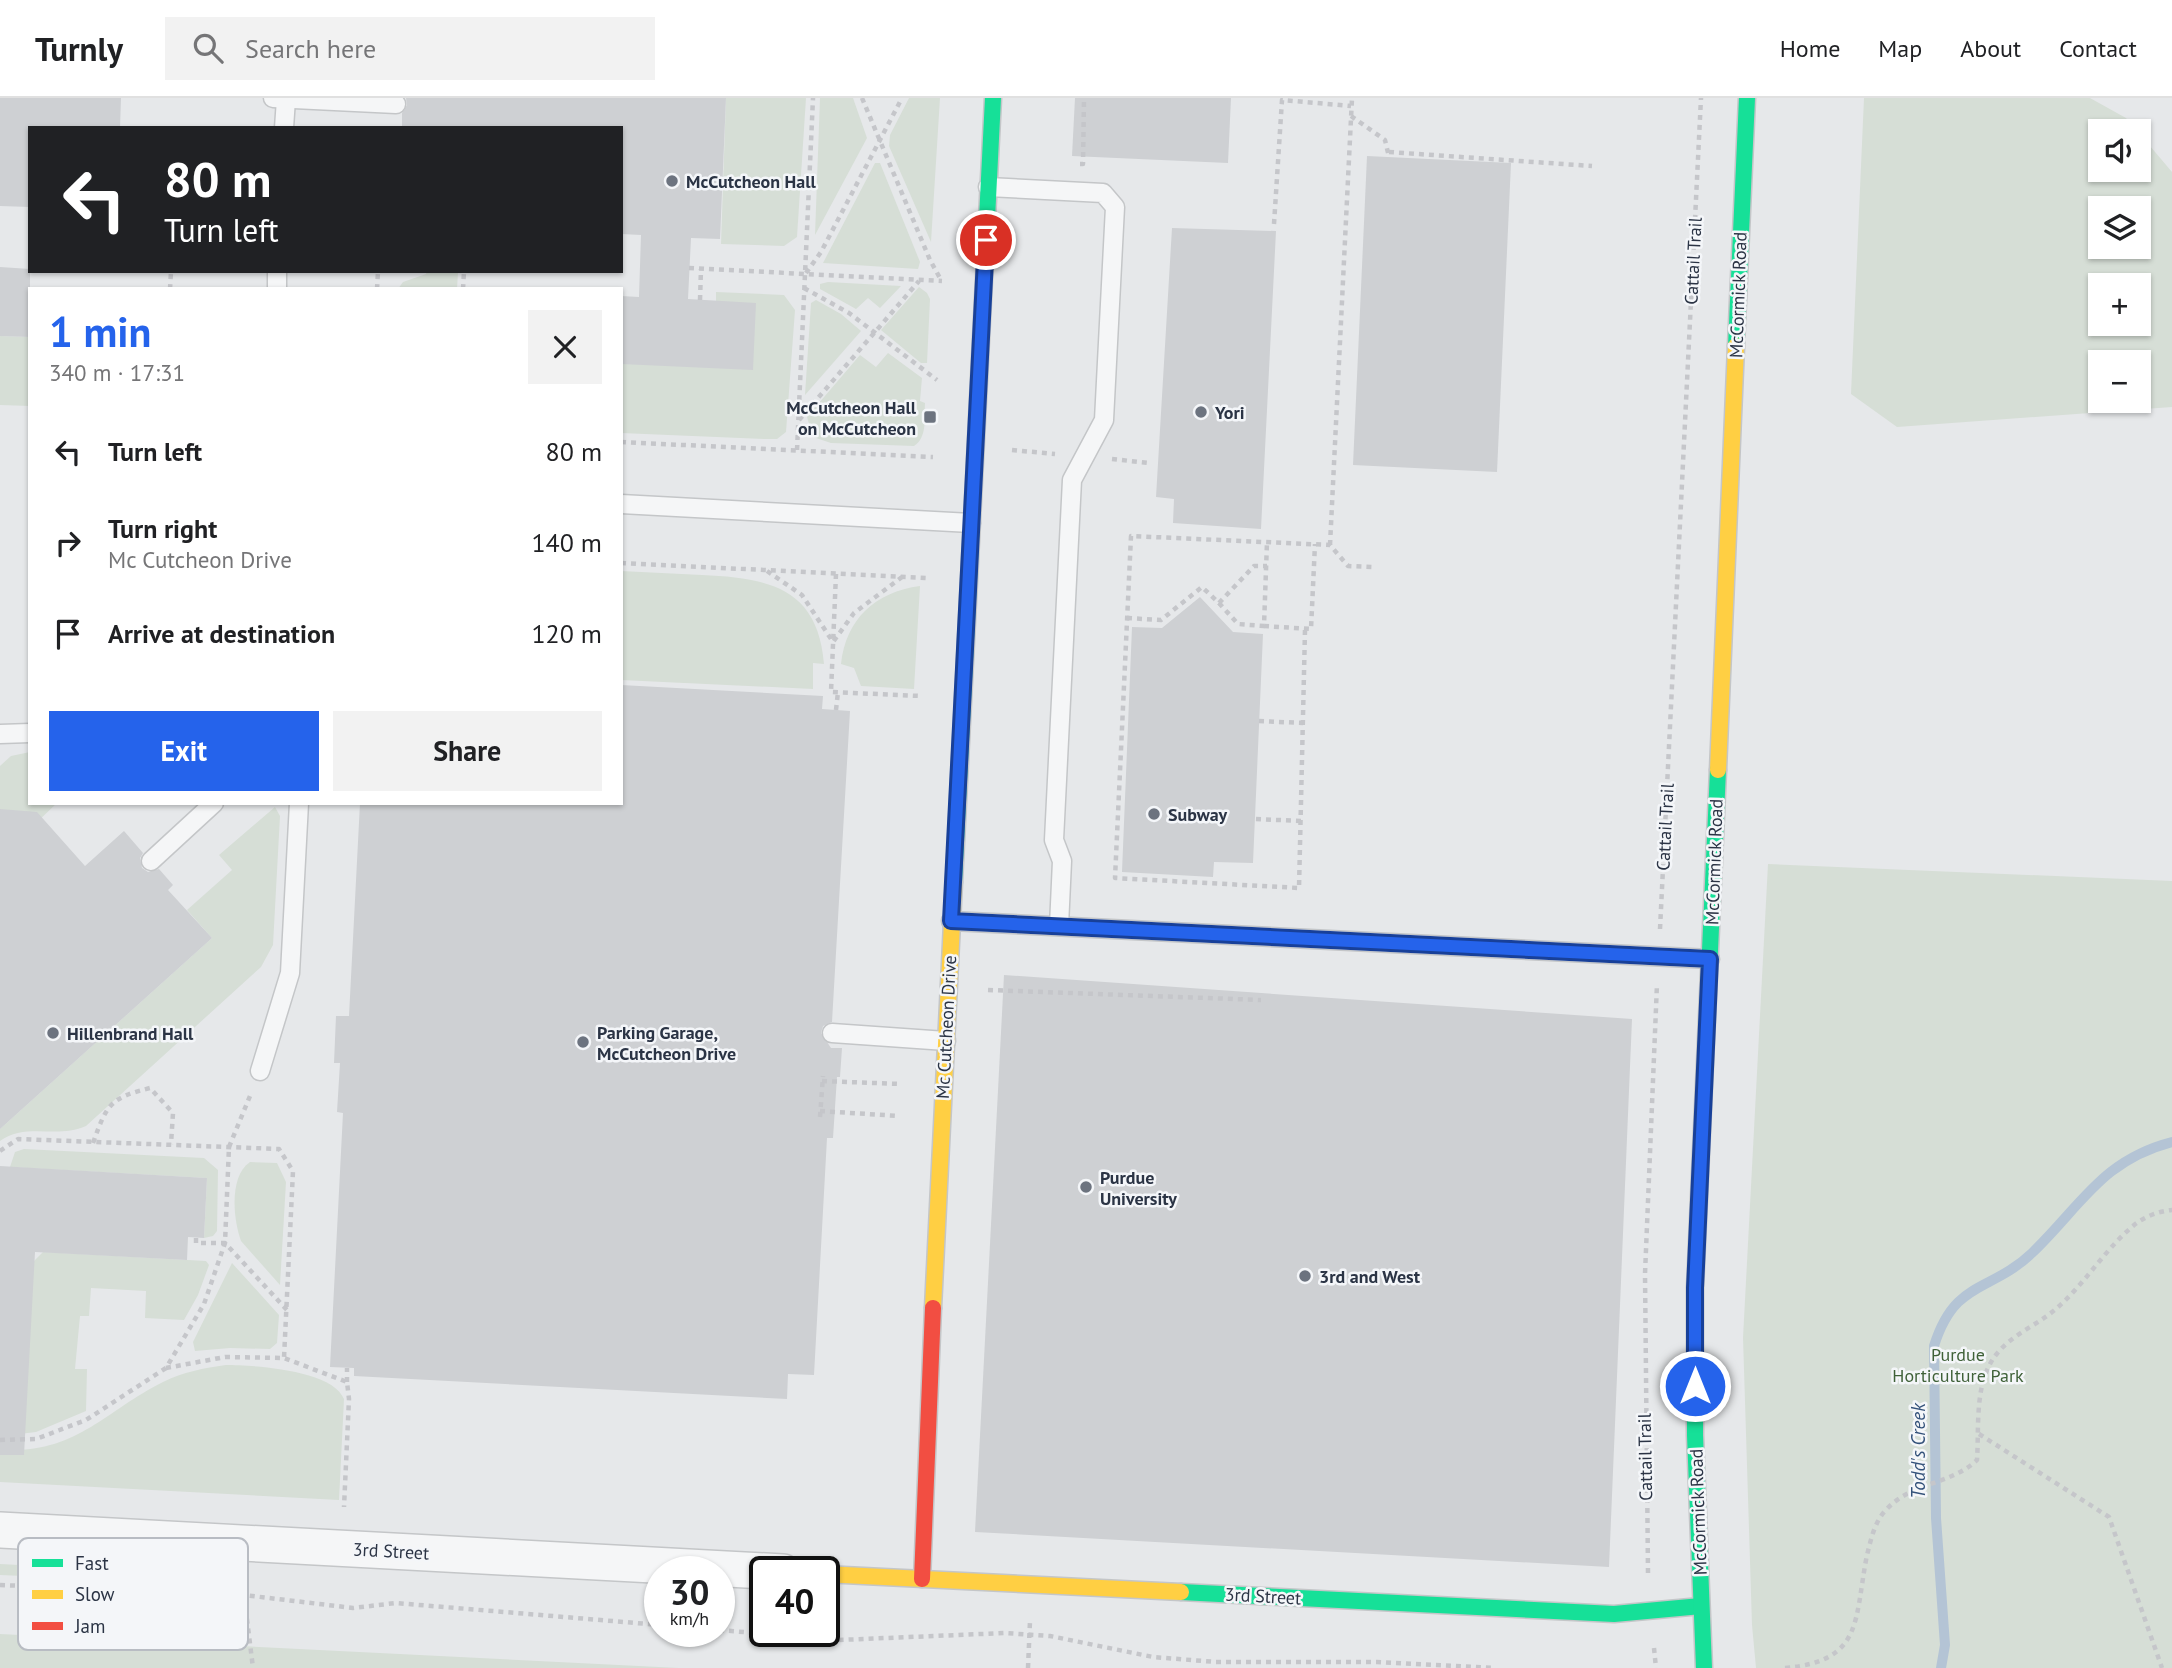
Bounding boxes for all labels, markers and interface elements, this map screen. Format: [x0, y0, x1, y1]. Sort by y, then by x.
search box [165, 17, 655, 80]
text: Turnly [35, 27, 123, 70]
icon: search [189, 29, 227, 67]
text: Search here [245, 32, 376, 65]
text: Home [1780, 33, 1840, 64]
text: Map [1878, 33, 1922, 64]
text: About [1960, 33, 2021, 64]
text: Contact [2059, 33, 2137, 64]
map controls [2088, 119, 2151, 413]
button: sound [2088, 119, 2151, 182]
text: 80 m [164, 147, 271, 211]
icon: left [49, 154, 140, 245]
place label: McCutcheon Hall [686, 170, 817, 193]
marker: McCutcheon Hall [664, 173, 680, 189]
button: layers [2088, 196, 2151, 259]
text: Turn left [164, 209, 279, 251]
pin [956, 210, 1016, 270]
street label: Cattail Trail [1679, 216, 1707, 305]
icon: arrive [967, 221, 1005, 259]
street label: McCormick Road [1724, 231, 1752, 359]
button: + [2088, 273, 2151, 336]
text: 1 min [49, 304, 151, 359]
button: close [528, 310, 602, 384]
button: − [2088, 350, 2151, 413]
text: 340 m · 17:31 [49, 358, 185, 387]
place label: McCutcheon Hall on McCutcheon [786, 396, 917, 440]
place label: Yori [1214, 401, 1245, 424]
marker: Yori [1193, 404, 1209, 420]
marker: McCutcheon Hall on McCutcheon [922, 409, 938, 425]
icon: left [49, 433, 87, 471]
text: Turn left [108, 435, 202, 468]
text: 80 m [546, 435, 602, 468]
text: Turn right [108, 512, 217, 545]
icon: right [49, 524, 87, 562]
text: 140 m [531, 526, 602, 559]
text: Mc Cutcheon Drive [108, 545, 292, 574]
icon: arrive [49, 615, 87, 653]
text: Arrive at destination [108, 617, 335, 650]
text: 120 m [531, 617, 602, 650]
button: Exit [49, 711, 319, 791]
button: Share [333, 711, 602, 791]
street label: Cattail Trail [1651, 782, 1679, 871]
street label: McCormick Road [1700, 798, 1728, 926]
place label: Subway [1168, 803, 1228, 826]
marker: Subway [1146, 806, 1162, 822]
street label: Mc Cutcheon Drive [931, 955, 961, 1099]
place label: Parking Garage, McCutcheon Drive [597, 1021, 736, 1065]
place label: Hillenbrand Hall [67, 1022, 194, 1045]
marker: Hillenbrand Hall [45, 1025, 61, 1041]
marker: Parking Garage, McCutcheon Drive [575, 1034, 591, 1050]
place label: Purdue University [1100, 1166, 1177, 1210]
marker: Purdue University [1078, 1179, 1094, 1195]
place label: 3rd and West [1319, 1265, 1421, 1288]
marker: 3rd and West [1297, 1268, 1313, 1284]
park label: Purdue Horticulture Park [1892, 1343, 2024, 1387]
position arrow [1658, 1349, 1732, 1423]
water label: Todd's Creek [1906, 1402, 1930, 1499]
street label: Cattail Trail [1633, 1412, 1657, 1501]
street label: McCormick Road [1684, 1448, 1712, 1576]
legend [18, 1538, 248, 1650]
street label: 3rd Street [352, 1538, 430, 1564]
text: Fast [75, 1551, 109, 1575]
speed limit sign: 40 [749, 1556, 840, 1647]
text: 30 [670, 1569, 709, 1615]
text: Slow [75, 1582, 115, 1606]
street label: 3rd Street [1224, 1583, 1302, 1609]
text: km/h [670, 1607, 709, 1630]
text: Jam [74, 1614, 105, 1638]

